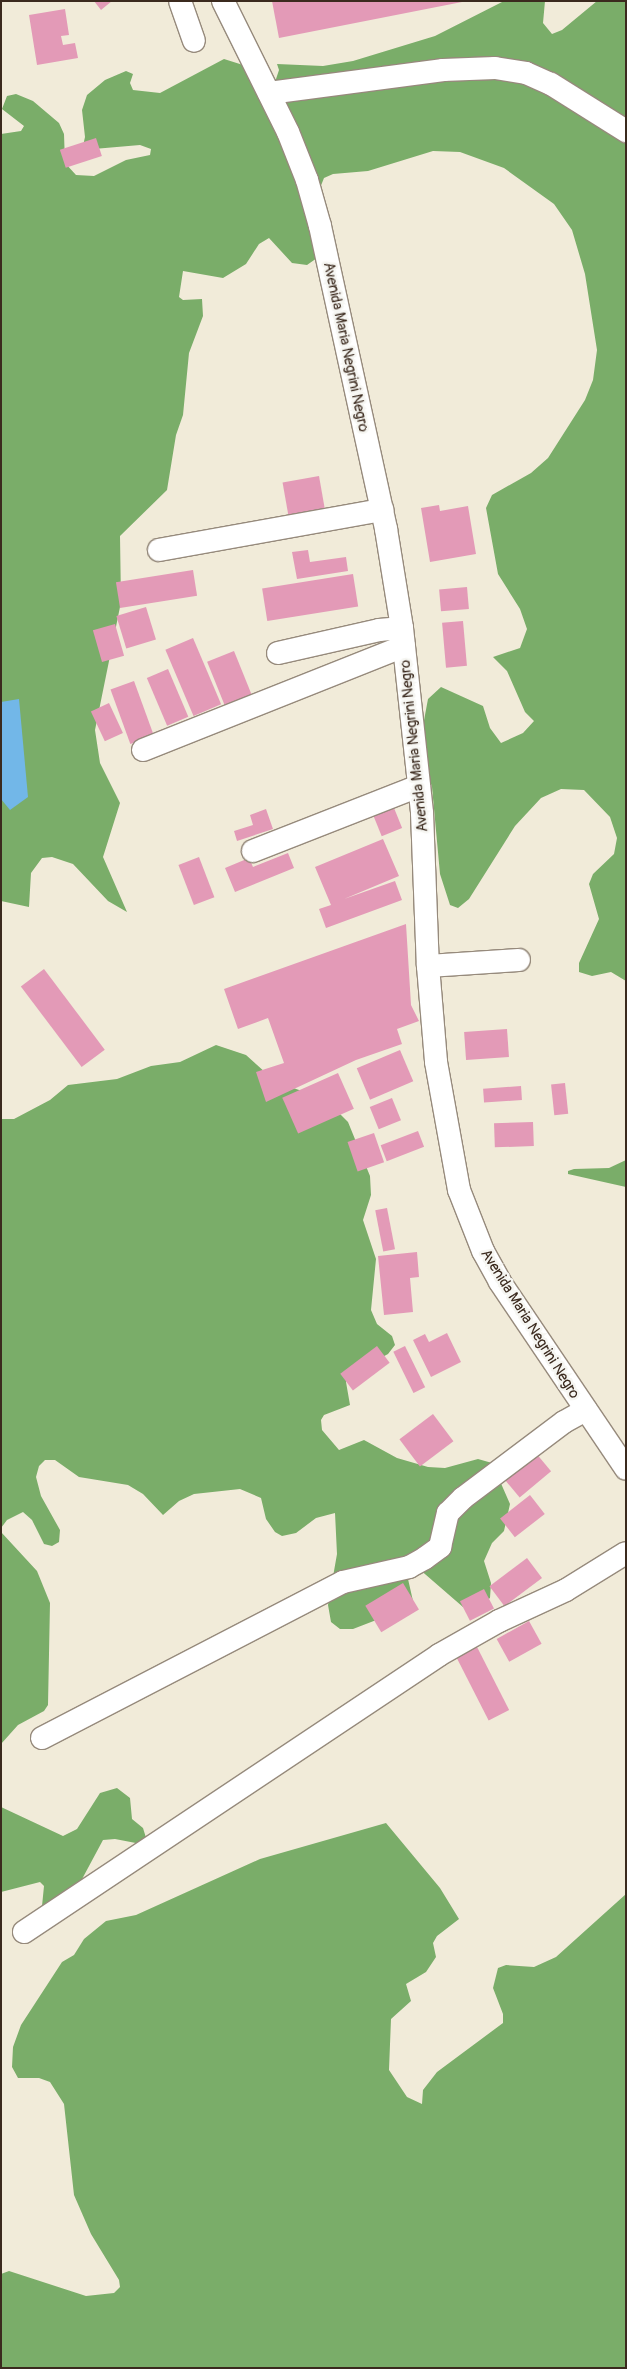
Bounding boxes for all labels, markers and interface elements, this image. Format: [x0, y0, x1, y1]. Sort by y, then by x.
street label: Avenida Maria Negrini Negro [319, 261, 373, 433]
street label: Avenida Maria Negrini Negro [396, 659, 432, 833]
street label: Avenida Maria Negrini Negro [477, 1246, 583, 1402]

